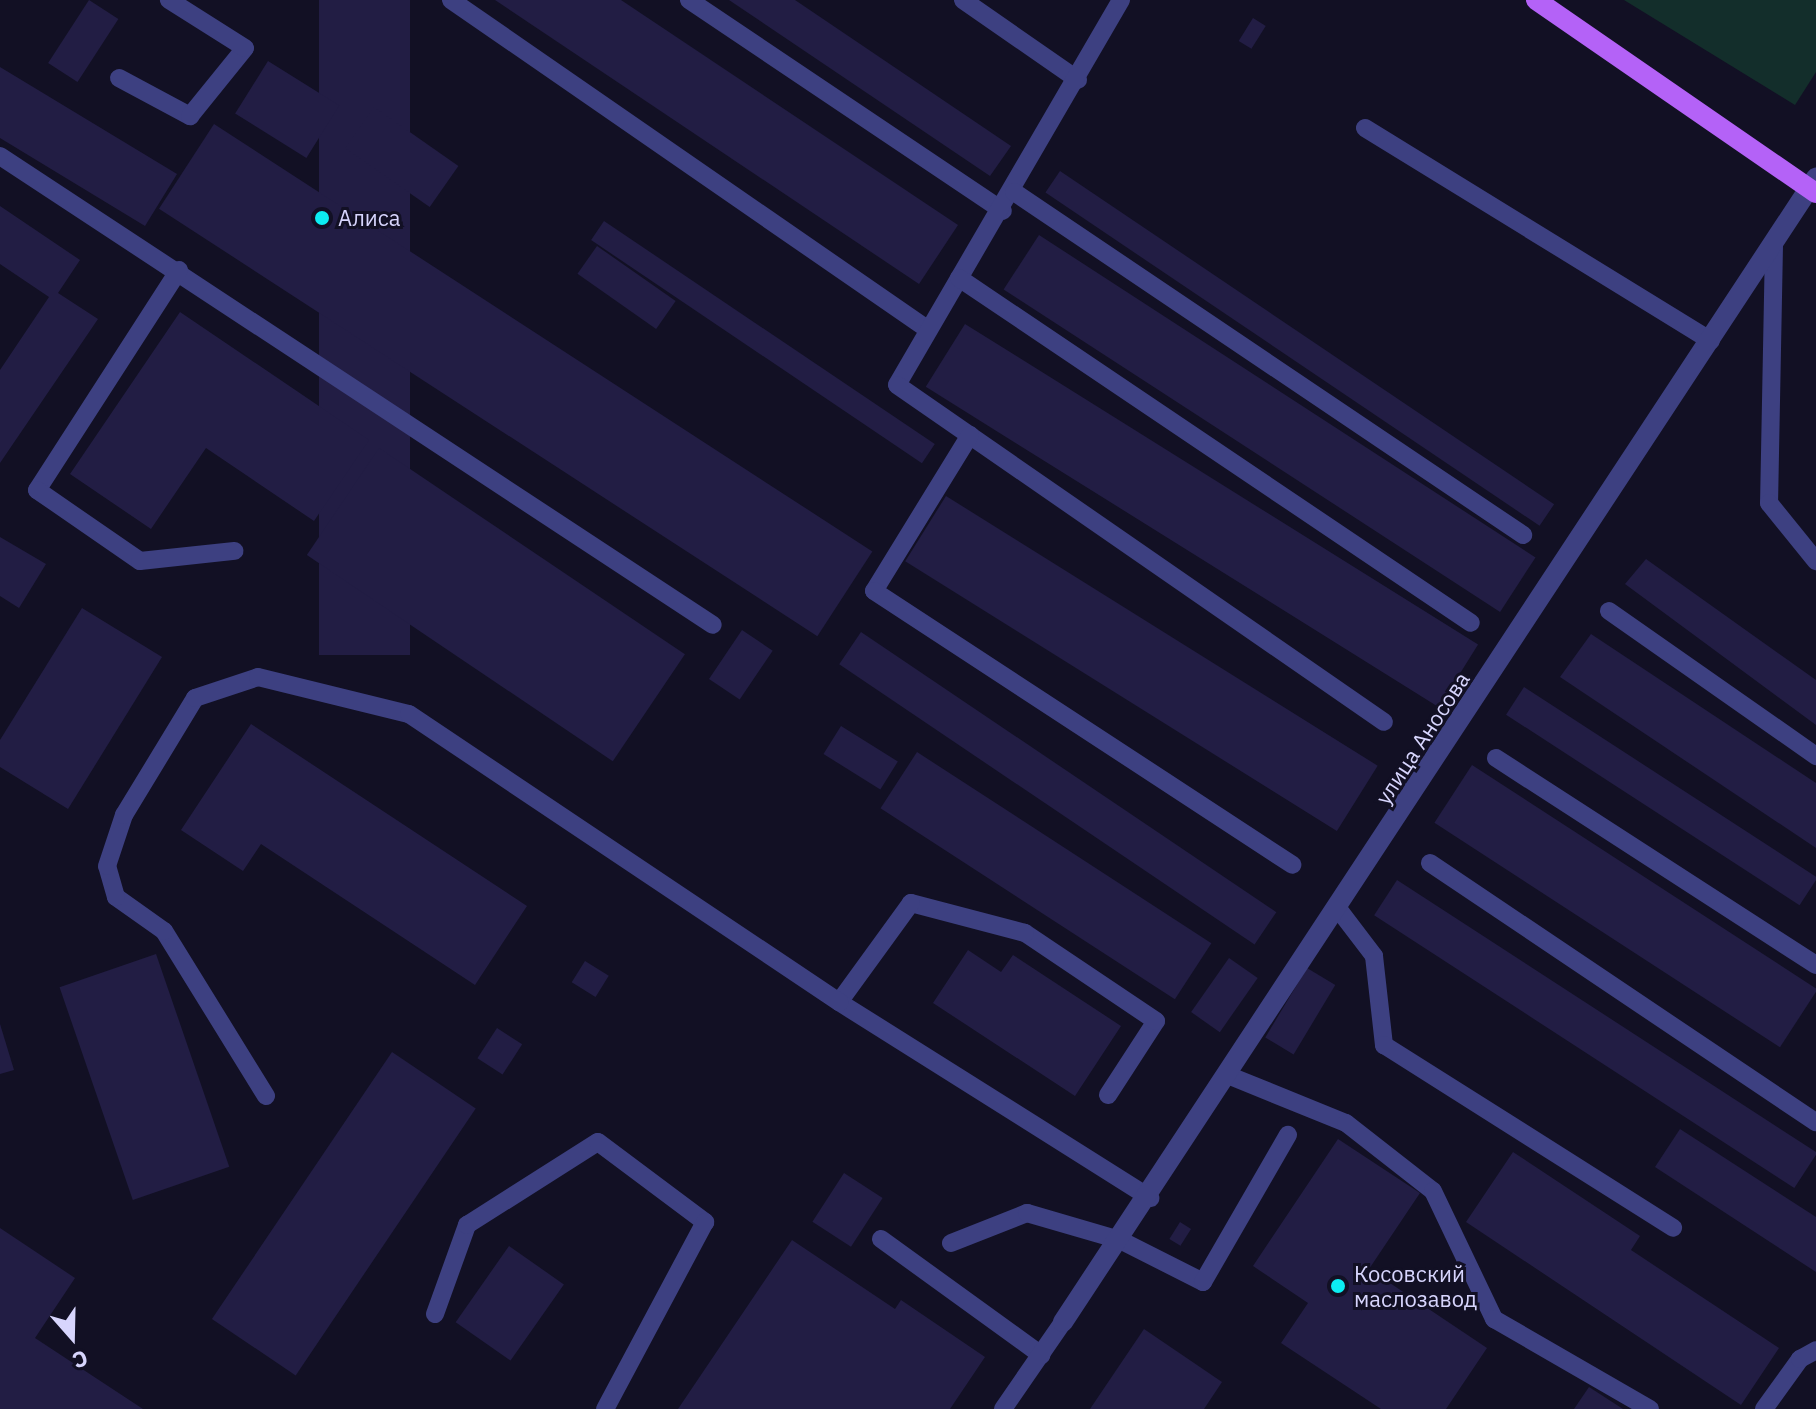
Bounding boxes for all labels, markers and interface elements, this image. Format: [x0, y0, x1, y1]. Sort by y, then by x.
place label: Алиса [338, 205, 401, 231]
marker: Алиса [313, 209, 331, 227]
street label: улица Аносова [1369, 667, 1475, 809]
place label: Косовский маслозавод [1354, 1260, 1477, 1312]
marker: Косовский маслозавод [1329, 1277, 1347, 1295]
north arrow [32, 1297, 112, 1377]
text: С [69, 1344, 92, 1376]

